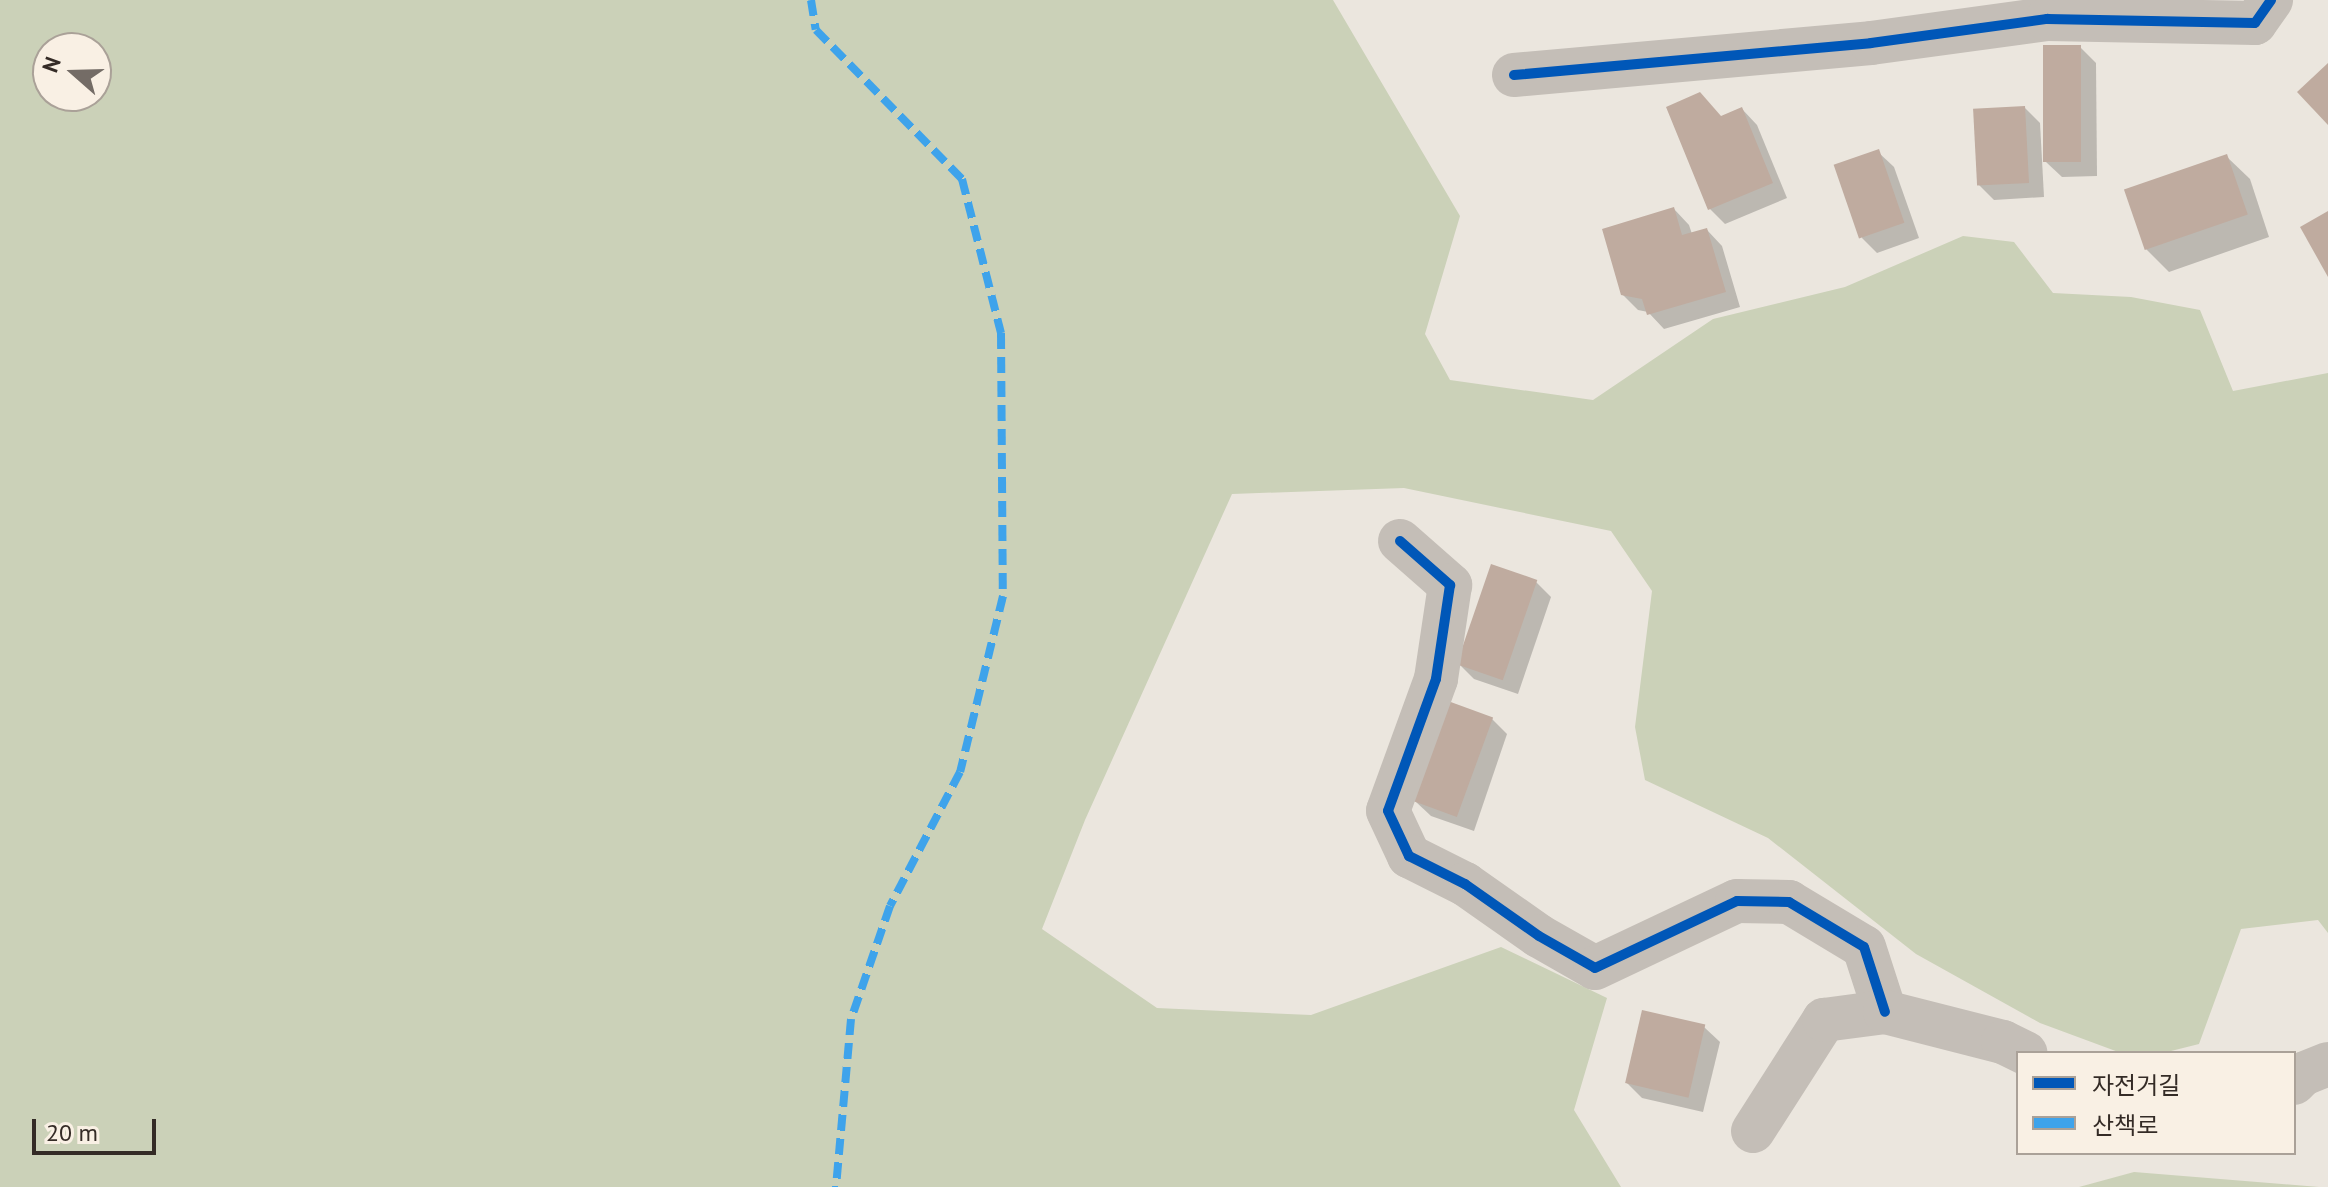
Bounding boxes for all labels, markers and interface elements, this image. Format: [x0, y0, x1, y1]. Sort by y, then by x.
north arrow [32, 32, 112, 112]
text: N [36, 53, 67, 76]
legend [2016, 1051, 2296, 1155]
text: 자전거길 [2092, 1070, 2180, 1101]
scale bar [36, 1103, 160, 1153]
text: 산책로 [2092, 1110, 2158, 1141]
text: 20 m [46, 1117, 98, 1148]

